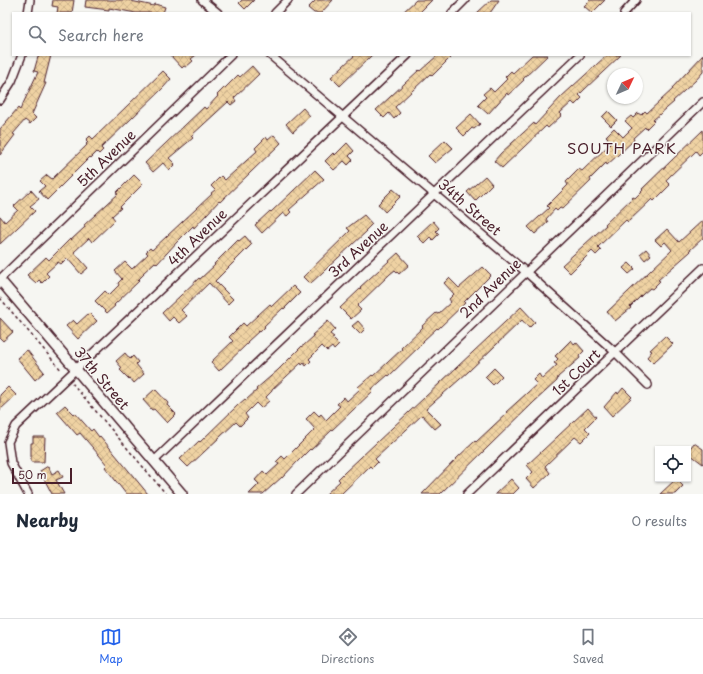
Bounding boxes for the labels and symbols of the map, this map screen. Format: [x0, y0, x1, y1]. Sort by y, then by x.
north arrow [607, 68, 643, 104]
street label: 5th Avenue [72, 124, 140, 192]
district label: SOUTH PARK [567, 136, 677, 159]
street label: 34th Street [434, 174, 506, 241]
street label: 4th Avenue [163, 203, 232, 271]
street label: 3rd Avenue [323, 216, 393, 282]
street label: 2nd Avenue [455, 253, 526, 323]
street label: 37th Street [69, 342, 135, 414]
street label: 1st Court [547, 343, 605, 400]
scale bar [12, 466, 72, 485]

